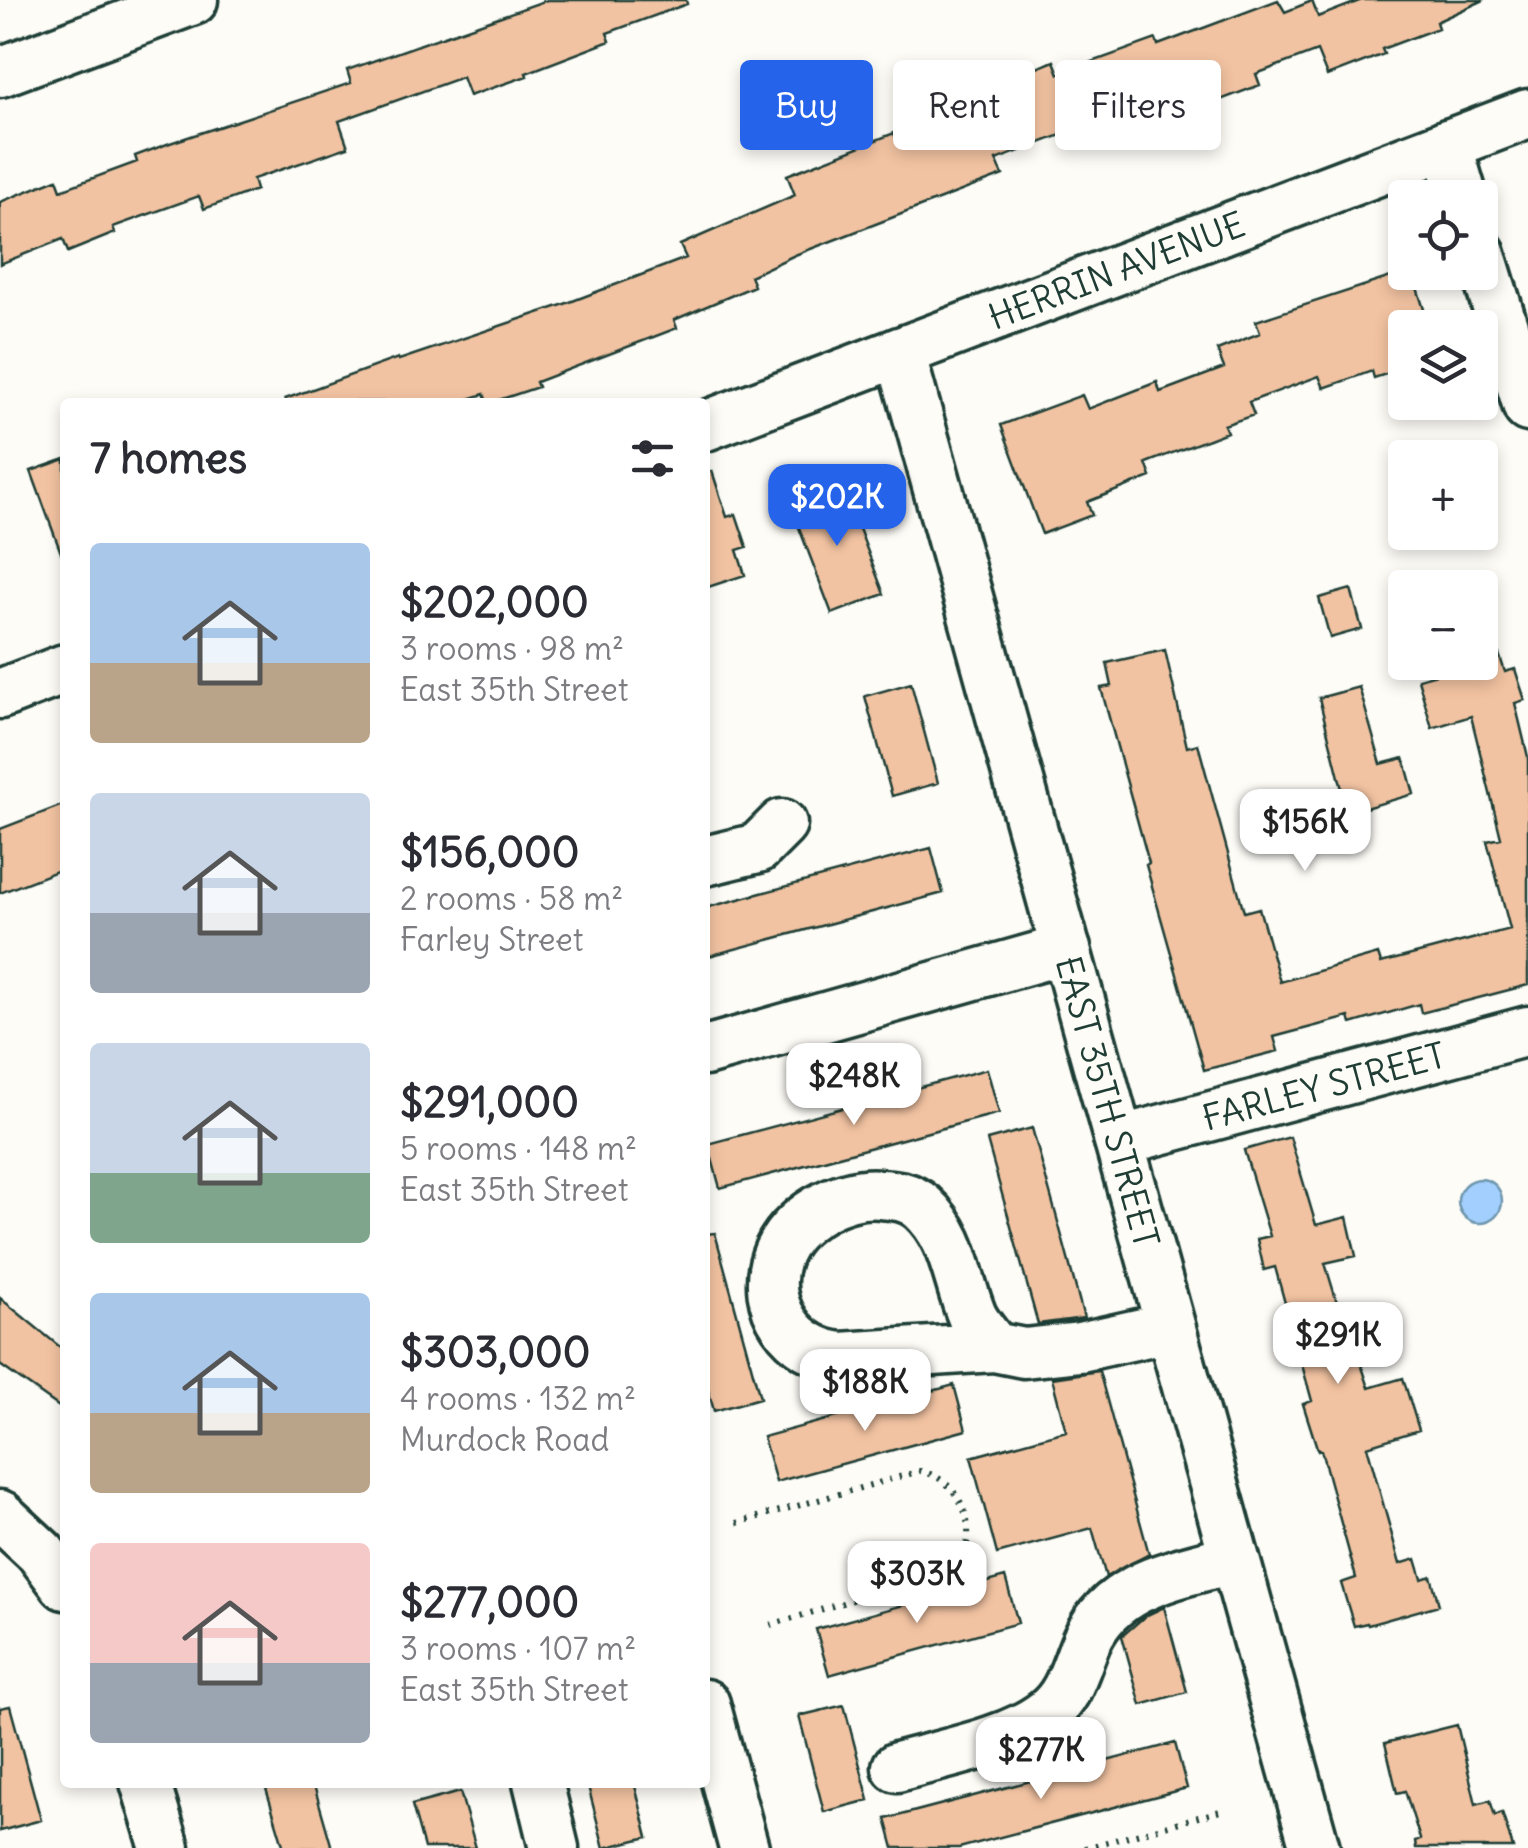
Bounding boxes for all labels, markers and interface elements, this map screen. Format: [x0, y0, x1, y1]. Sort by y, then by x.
chip: Buy [740, 60, 873, 150]
chip: Rent [893, 60, 1035, 150]
chip: Filters [1055, 60, 1221, 150]
map controls [1388, 180, 1498, 680]
button: locate [1388, 180, 1498, 290]
street label: HERRIN AVENUE [982, 201, 1251, 339]
button: layers [1388, 310, 1498, 420]
icon: filters [625, 431, 680, 486]
text: 7 homes [90, 432, 247, 484]
button: + [1388, 440, 1498, 550]
pin: $202K [767, 464, 907, 549]
text: $202K [790, 476, 884, 517]
button: − [1388, 570, 1498, 680]
text: $202,000 [400, 576, 589, 628]
icon: home [170, 583, 290, 703]
text: 3 rooms · 98 m² [400, 628, 624, 669]
text: East 35th Street [400, 669, 628, 710]
pin: $156K [1235, 789, 1375, 874]
text: $156K [1262, 801, 1348, 842]
text: $156,000 [400, 826, 579, 878]
icon: home [170, 833, 290, 953]
text: 2 rooms · 58 m² [400, 878, 623, 919]
text: Farley Street [400, 919, 584, 960]
street label: EAST 35TH STREET [1047, 951, 1169, 1252]
street label: FARLEY STREET [1197, 1032, 1450, 1140]
pin: $248K [784, 1043, 924, 1128]
text: $248K [808, 1055, 900, 1096]
text: $291,000 [400, 1076, 579, 1128]
icon: home [170, 1083, 290, 1203]
text: 5 rooms · 148 m² [400, 1128, 637, 1169]
text: East 35th Street [400, 1169, 628, 1210]
pin: $291K [1268, 1302, 1408, 1387]
text: $291K [1295, 1314, 1381, 1355]
text: $303,000 [400, 1326, 590, 1378]
icon: home [170, 1333, 290, 1453]
pin: $188K [795, 1349, 935, 1434]
text: $188K [822, 1361, 908, 1402]
text: 4 rooms · 132 m² [400, 1378, 636, 1419]
text: Murdock Road [400, 1419, 609, 1460]
pin: $303K [847, 1541, 987, 1626]
text: $303K [870, 1553, 964, 1594]
text: $277,000 [400, 1576, 579, 1628]
icon: home [170, 1583, 290, 1703]
text: 3 rooms · 107 m² [400, 1628, 636, 1669]
text: East 35th Street [400, 1669, 628, 1710]
pin: $277K [971, 1717, 1111, 1802]
text: $277K [998, 1729, 1084, 1770]

